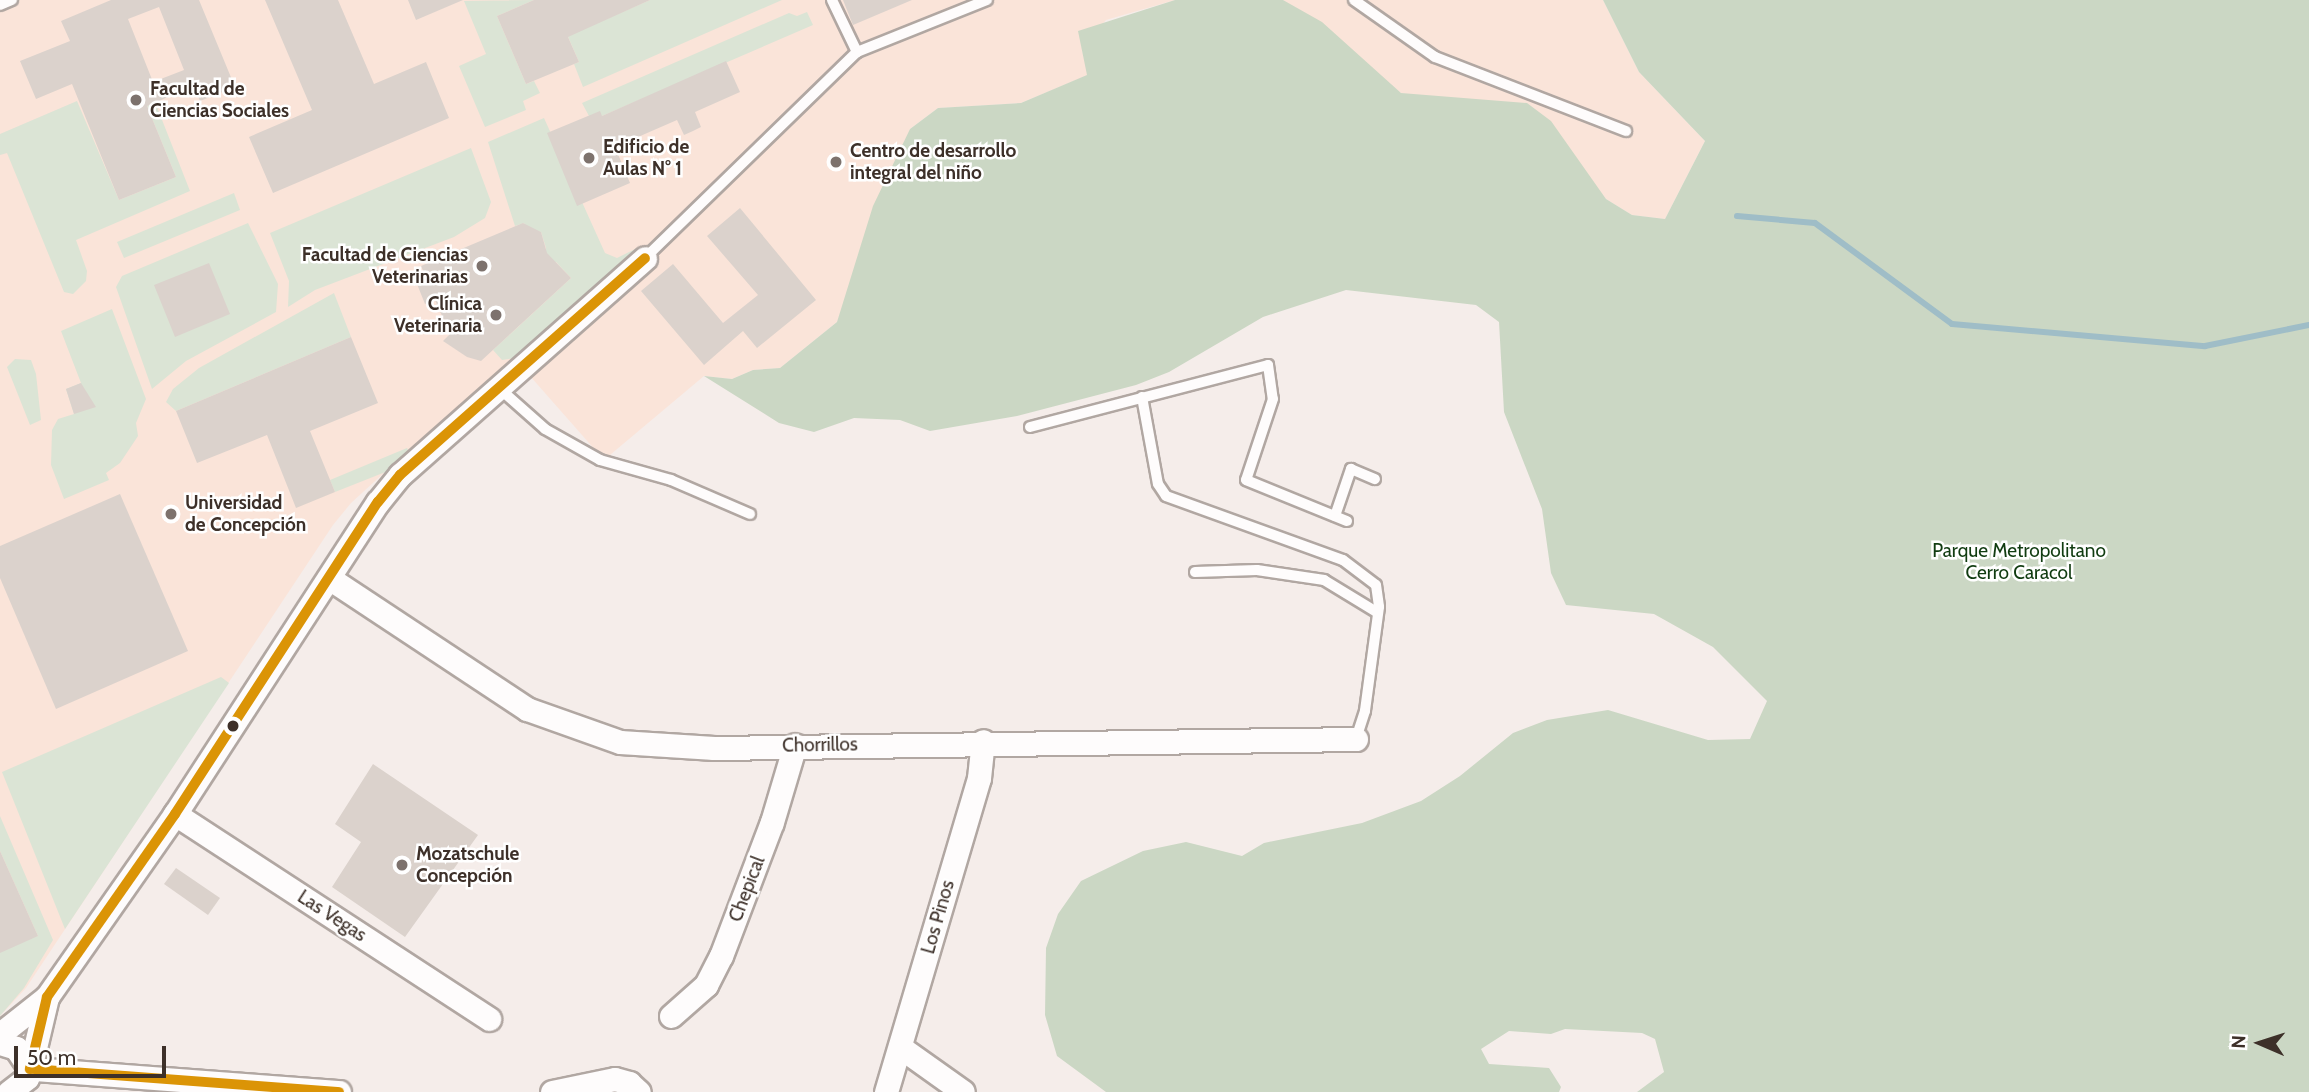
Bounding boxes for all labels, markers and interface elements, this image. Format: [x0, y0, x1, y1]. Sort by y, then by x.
place label: Facultad de Ciencias Sociales [150, 78, 289, 122]
marker: Facultad de Ciencias Sociales [128, 92, 144, 108]
place label: Edificio de Aulas N° 1 [603, 136, 689, 180]
place label: Centro de desarrollo integral del niño [850, 140, 1016, 184]
marker: Edificio de Aulas N° 1 [581, 150, 597, 166]
marker: Centro de desarrollo integral del niño [828, 154, 844, 170]
place label: Facultad de Ciencias Veterinarias [302, 244, 468, 288]
marker: Facultad de Ciencias Veterinarias [474, 258, 490, 274]
place label: Clínica Veterinaria [394, 293, 482, 337]
marker: Clínica Veterinaria [488, 307, 504, 323]
place label: Universidad de Concepción [185, 492, 306, 536]
marker: Universidad de Concepción [163, 506, 179, 522]
park label: Parque Metropolitano Cerro Caracol [1932, 540, 2106, 584]
unlabelled marker [226, 719, 240, 733]
street label: Chorrillos [782, 733, 858, 757]
place label: Mozatschule Concepción [416, 843, 519, 887]
street label: Chepical [724, 853, 770, 925]
marker: Mozatschule Concepción [394, 857, 410, 873]
street label: Los Pinos [917, 878, 959, 956]
street label: Las Vegas [293, 885, 371, 947]
north arrow [2225, 1008, 2295, 1078]
scale bar [18, 1032, 170, 1076]
text: N [2227, 1035, 2250, 1049]
text: 50 m [27, 1045, 76, 1070]

